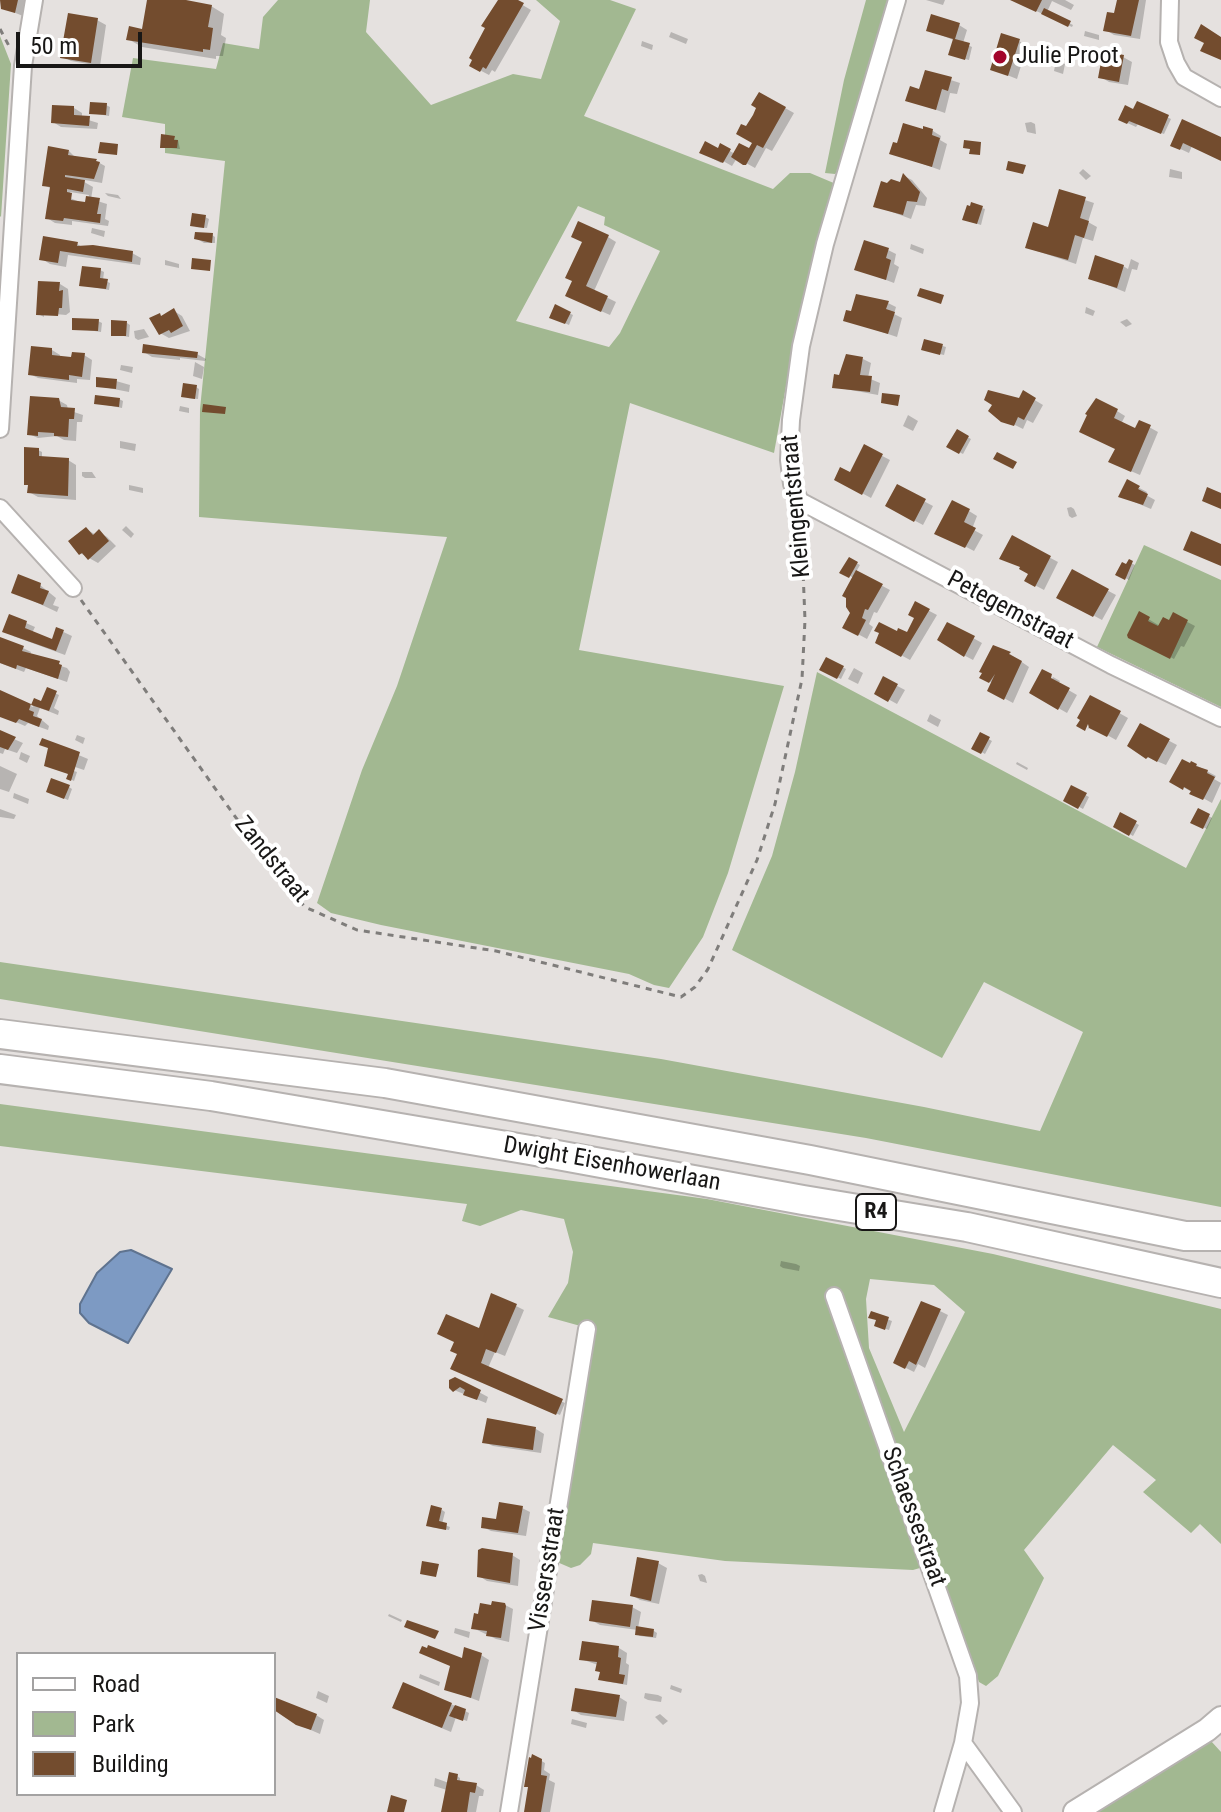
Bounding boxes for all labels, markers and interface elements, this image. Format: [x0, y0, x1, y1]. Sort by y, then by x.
scale bar [20, 16, 146, 66]
text: 50 m [30, 32, 77, 60]
place label: Julie Proot [1016, 43, 1119, 71]
marker: Julie Proot [991, 48, 1009, 66]
street label: Kleingentstraat [776, 433, 818, 579]
street label: Petegemstraat [942, 566, 1078, 656]
street label: Zandstraat [228, 811, 314, 909]
street label: Dwight Eisenhowerlaan [501, 1132, 723, 1198]
road number: R4 [856, 1194, 896, 1230]
street label: Schaessestraat [875, 1443, 951, 1591]
street label: Vissersstraat [524, 1506, 572, 1634]
legend [16, 1652, 276, 1796]
text: Road [92, 1670, 140, 1698]
text: Park [92, 1710, 135, 1738]
text: Building [92, 1750, 169, 1778]

